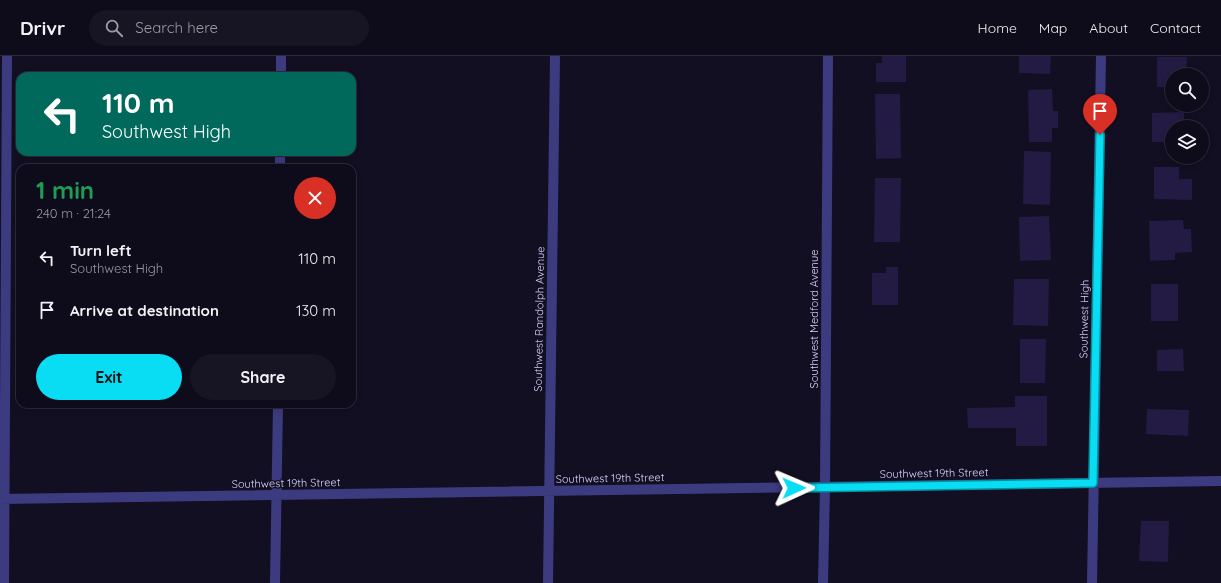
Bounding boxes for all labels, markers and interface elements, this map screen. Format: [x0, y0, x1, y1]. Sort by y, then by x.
search box [89, 10, 369, 46]
text: Drivr [20, 16, 65, 40]
icon: search [103, 17, 125, 39]
text: Search here [135, 18, 218, 37]
text: Home [978, 19, 1017, 37]
text: Map [1039, 19, 1067, 37]
text: About [1089, 19, 1128, 37]
text: Contact [1150, 19, 1201, 37]
map controls [1165, 68, 1209, 164]
button: search [1165, 68, 1209, 112]
text: 110 m [102, 85, 175, 120]
icon: left [36, 88, 88, 140]
pin [1083, 94, 1117, 135]
icon: arrive [1089, 100, 1111, 122]
text: Southwest High [102, 120, 231, 143]
button: layers [1165, 120, 1209, 164]
text: 1 min [36, 175, 94, 205]
button: close [294, 177, 336, 219]
text: 240 m · 21:24 [36, 205, 111, 221]
text: Turn left [70, 241, 132, 260]
street label: Southwest Randolph Avenue [531, 246, 547, 392]
icon: left [36, 247, 58, 269]
text: 110 m [298, 249, 336, 268]
street label: Southwest Medford Avenue [807, 250, 821, 388]
text: Southwest High [70, 260, 163, 276]
street label: Southwest High [1076, 279, 1092, 359]
icon: arrive [36, 299, 58, 321]
text: Arrive at destination [70, 301, 219, 320]
text: 130 m [296, 301, 336, 320]
button: Exit [36, 354, 182, 400]
button: Share [190, 354, 336, 400]
street label: Southwest 19th Street [880, 465, 989, 481]
position arrow [773, 467, 815, 509]
street label: Southwest 19th Street [556, 470, 665, 486]
street label: Southwest 19th Street [232, 475, 341, 491]

